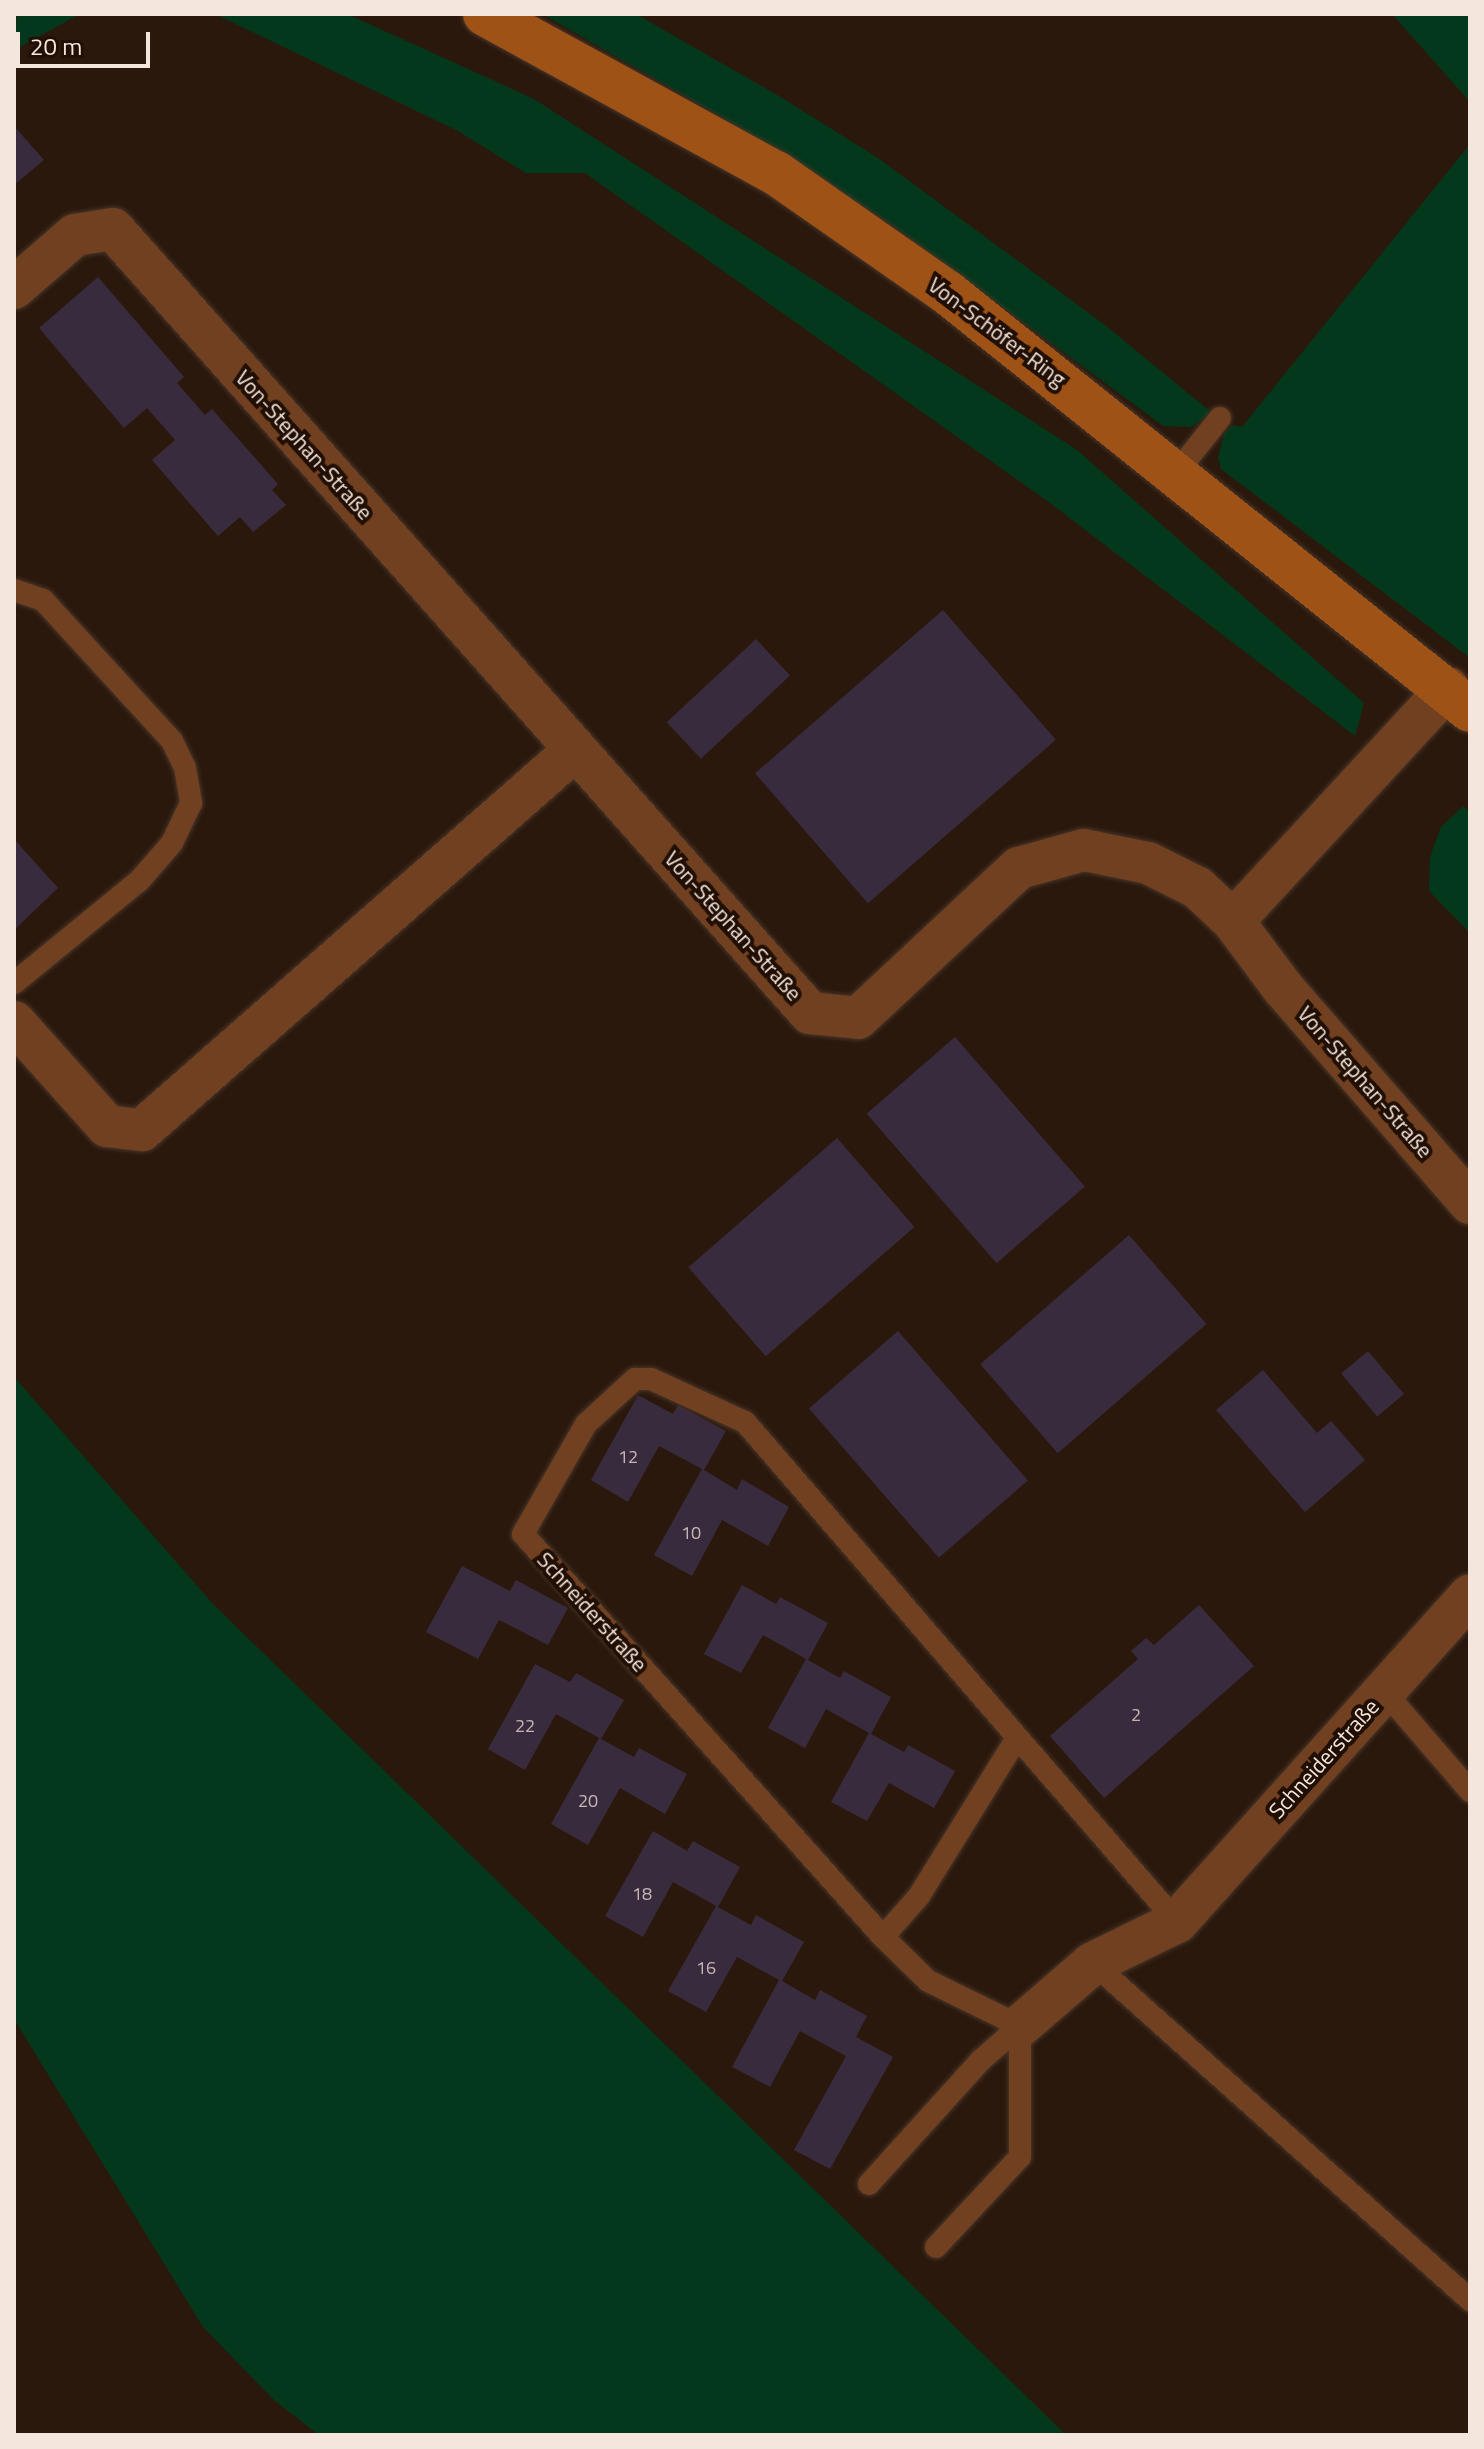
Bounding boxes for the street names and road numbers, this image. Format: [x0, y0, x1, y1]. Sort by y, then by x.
street label: Von-Schöfer-Ring [923, 272, 1071, 392]
street label: Von-Stephan-Straße [230, 365, 378, 525]
street label: Von-Stephan-Straße [659, 846, 807, 1006]
street label: Von-Stephan-Straße [1292, 1001, 1438, 1163]
street label: Schneiderstraße [531, 1547, 653, 1677]
street label: Schneiderstraße [1263, 1694, 1385, 1824]

